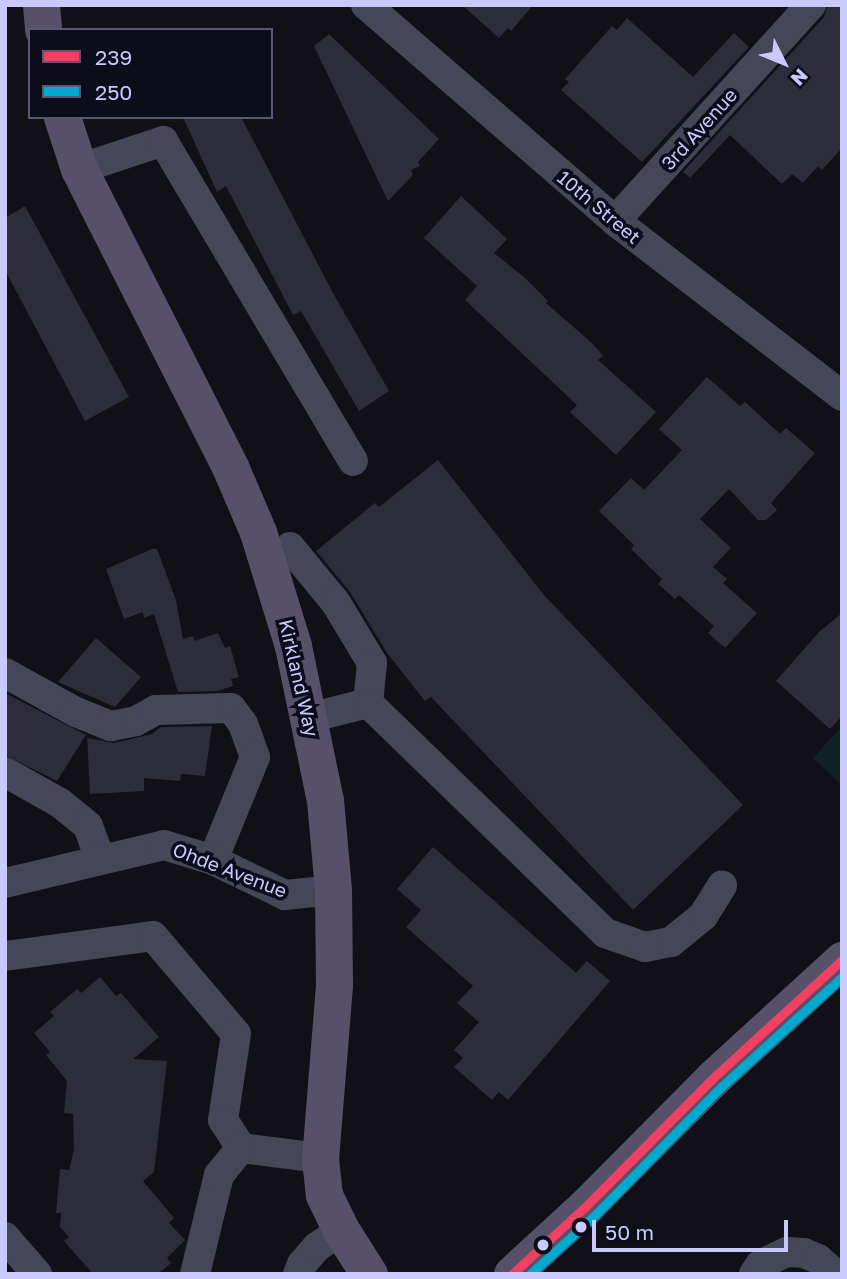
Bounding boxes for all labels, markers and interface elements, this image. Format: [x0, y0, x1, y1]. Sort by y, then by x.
legend [28, 28, 273, 119]
north arrow [749, 28, 819, 98]
text: 239 [95, 44, 132, 70]
text: N [786, 65, 813, 91]
text: 250 [95, 79, 132, 105]
street label: 3rd Avenue [656, 84, 742, 174]
street label: 10th Street [553, 166, 645, 248]
street label: Kirkland Way [274, 617, 324, 739]
street label: Ohde Avenue [170, 838, 290, 902]
scale bar [595, 1206, 791, 1250]
text: 50 m [605, 1219, 654, 1245]
unlabelled marker [574, 1220, 588, 1234]
unlabelled marker [536, 1238, 550, 1252]

